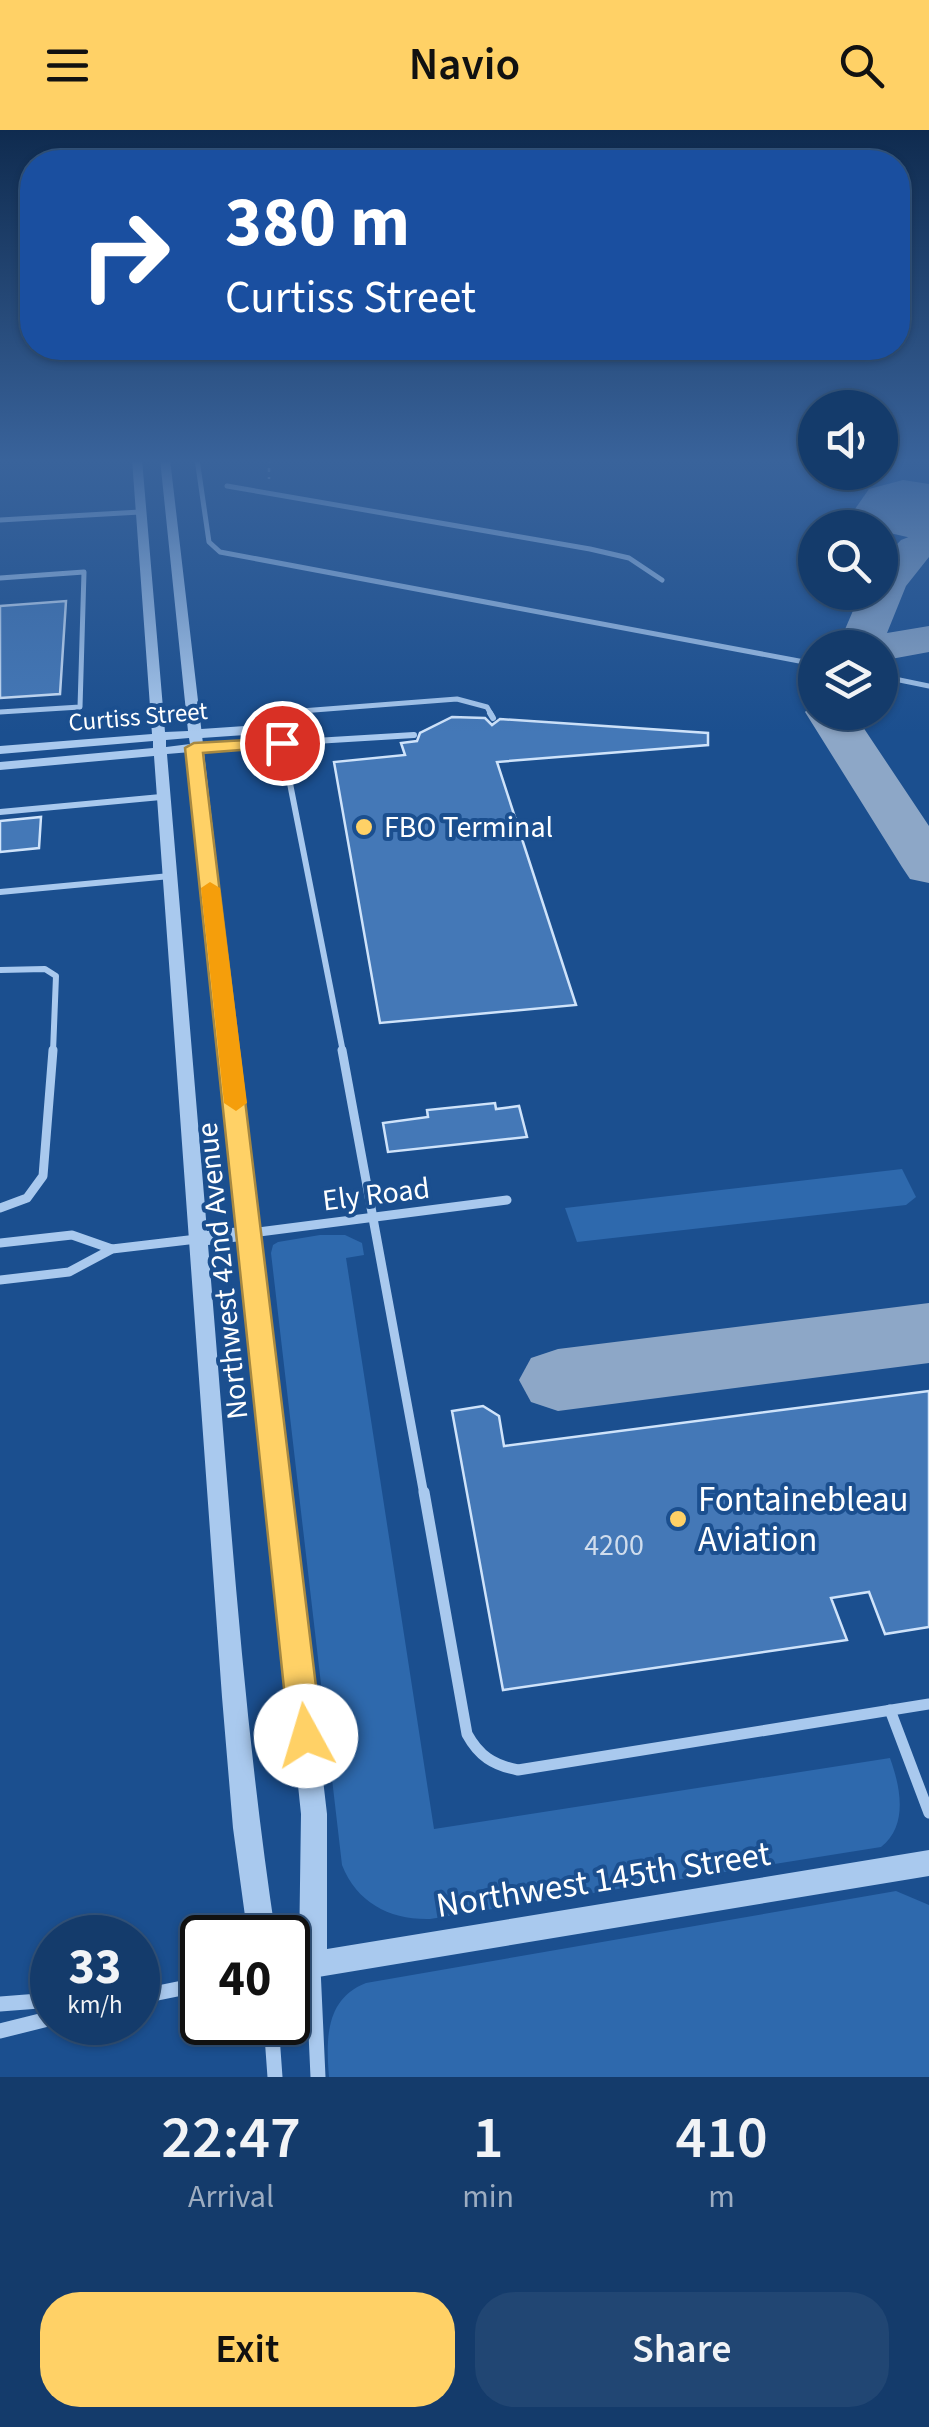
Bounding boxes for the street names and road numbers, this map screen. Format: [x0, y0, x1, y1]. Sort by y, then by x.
street label: Curtiss Street [67, 693, 210, 741]
street label: Northwest 42nd Avenue [186, 1120, 259, 1422]
street label: Ely Road [320, 1167, 432, 1222]
street label: Northwest 145th Street [433, 1829, 774, 1931]

